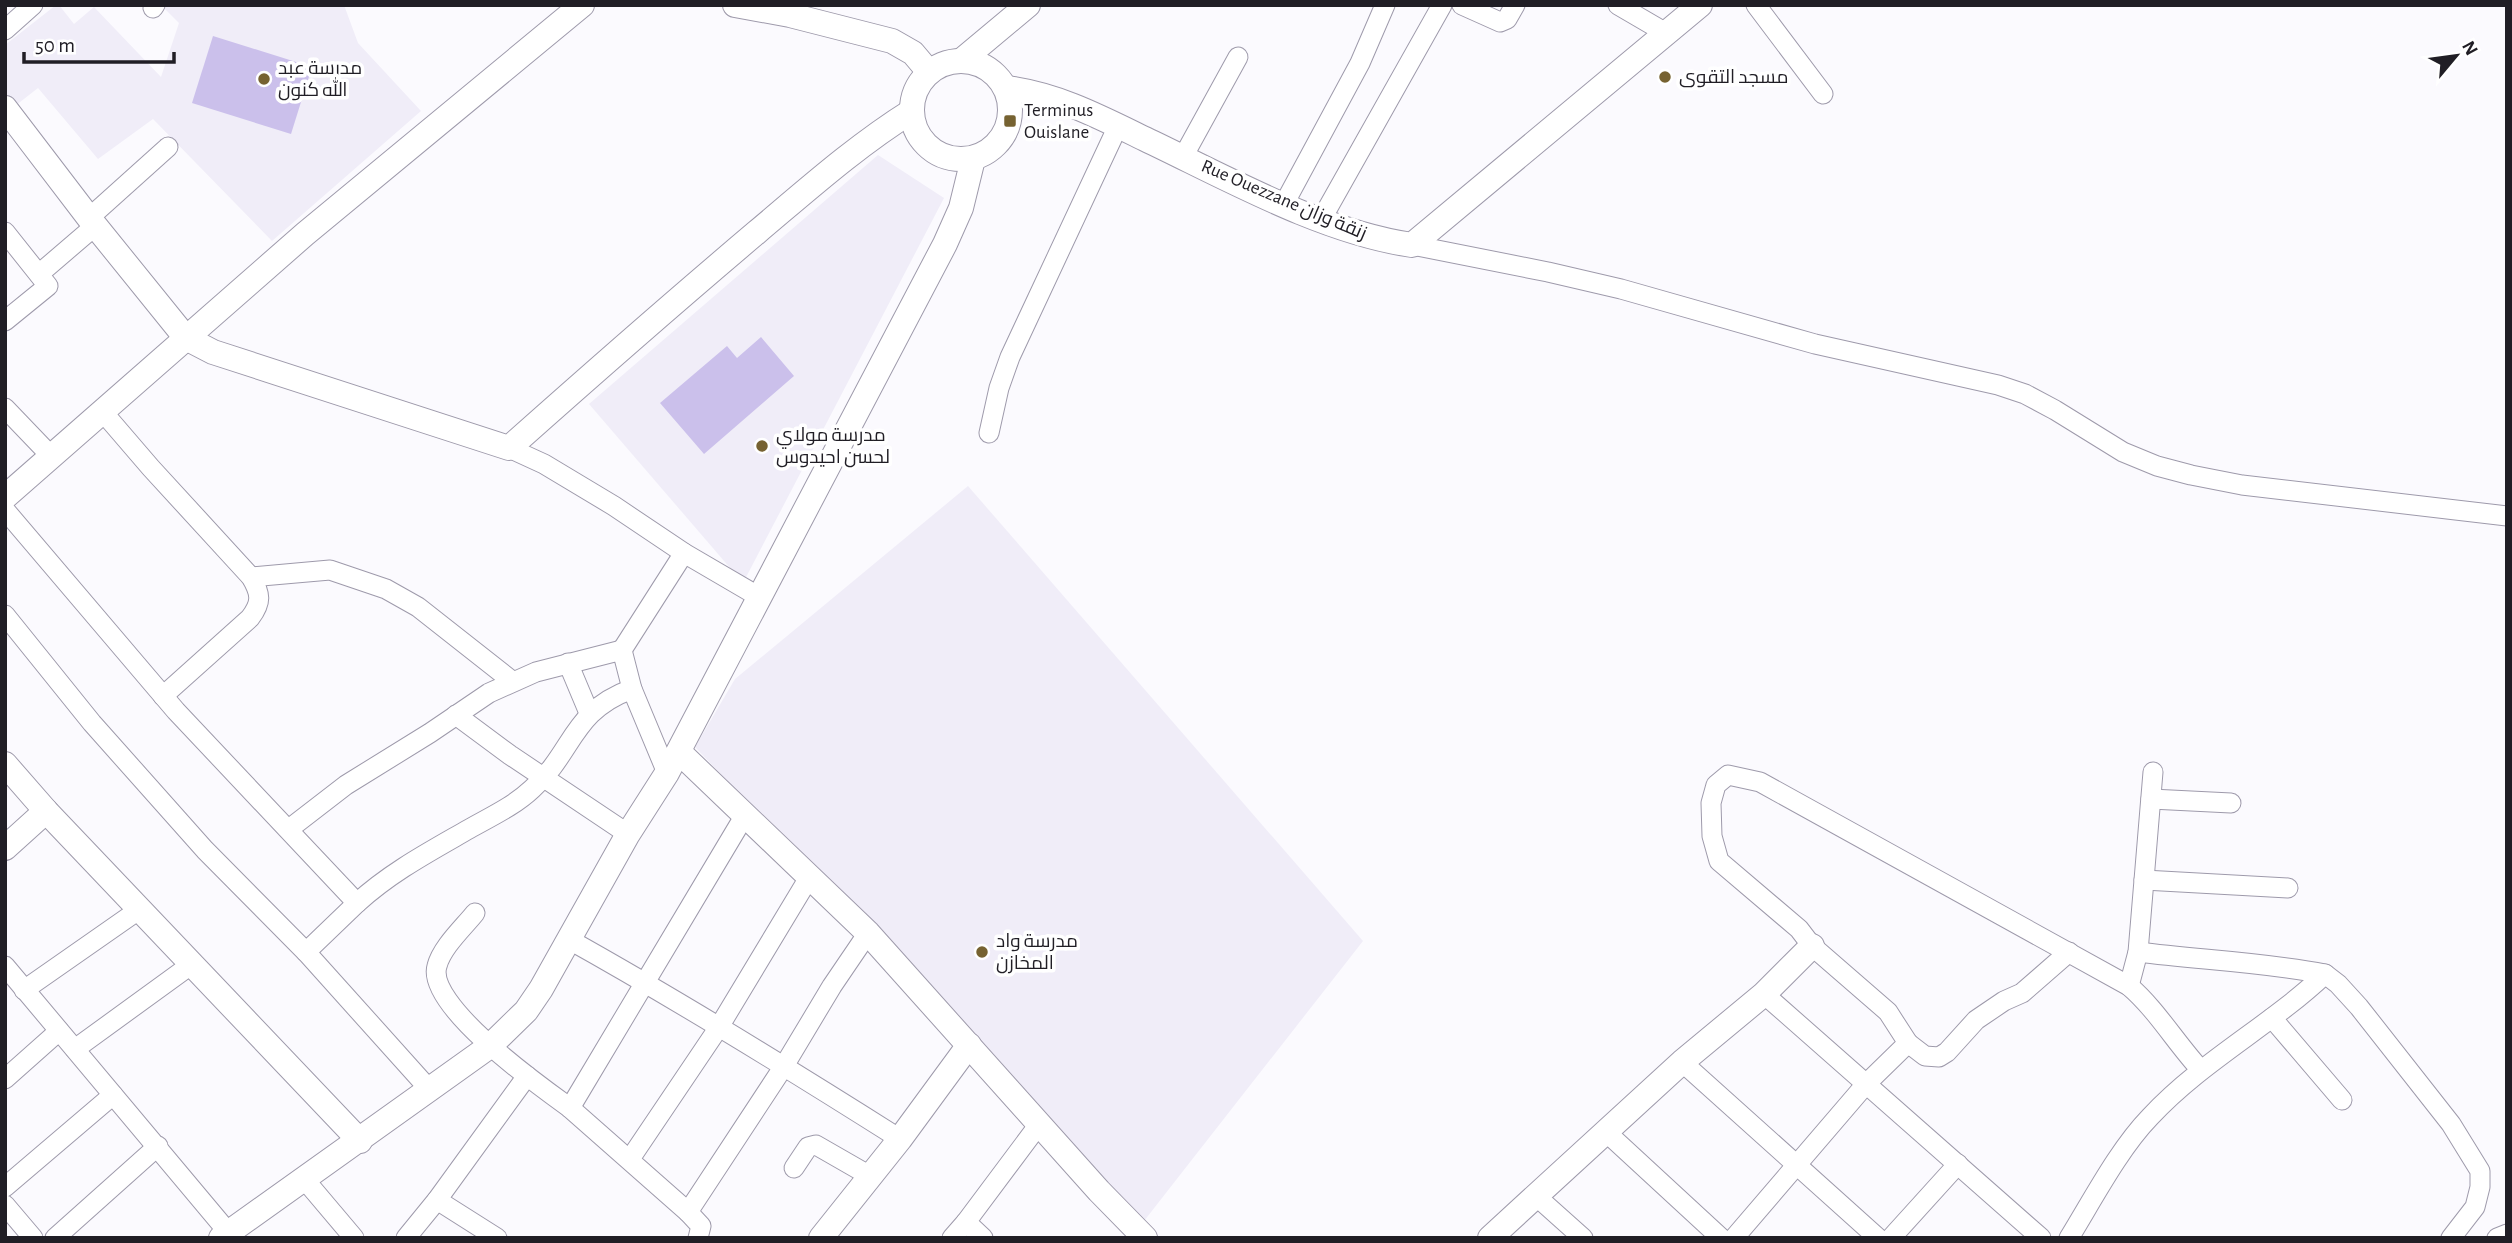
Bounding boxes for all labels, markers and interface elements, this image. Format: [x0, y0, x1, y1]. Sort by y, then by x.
scale bar [24, 21, 175, 65]
north arrow [2421, 21, 2491, 91]
text: 50 m [35, 35, 75, 56]
text: N [2458, 38, 2481, 59]
place label: مدرسة عبد الله كنون [278, 59, 362, 101]
place label: مسجد التقوى [1679, 68, 1788, 88]
marker: مسجد التقوى [1657, 69, 1673, 85]
marker: مدرسة عبد الله كنون [256, 71, 272, 87]
place label: Terminus Ouislane [1024, 101, 1093, 142]
marker: Terminus Ouislane [1002, 113, 1018, 129]
street label: Rue Ouezzane زنقة وزان [1198, 157, 1369, 244]
place label: مدرسة مولاي لحسن احيدوس [776, 426, 890, 468]
marker: مدرسة مولاي لحسن احيدوس [754, 438, 770, 454]
place label: مدرسة واد المخازن [996, 932, 1078, 974]
marker: مدرسة واد المخازن [974, 944, 990, 960]

